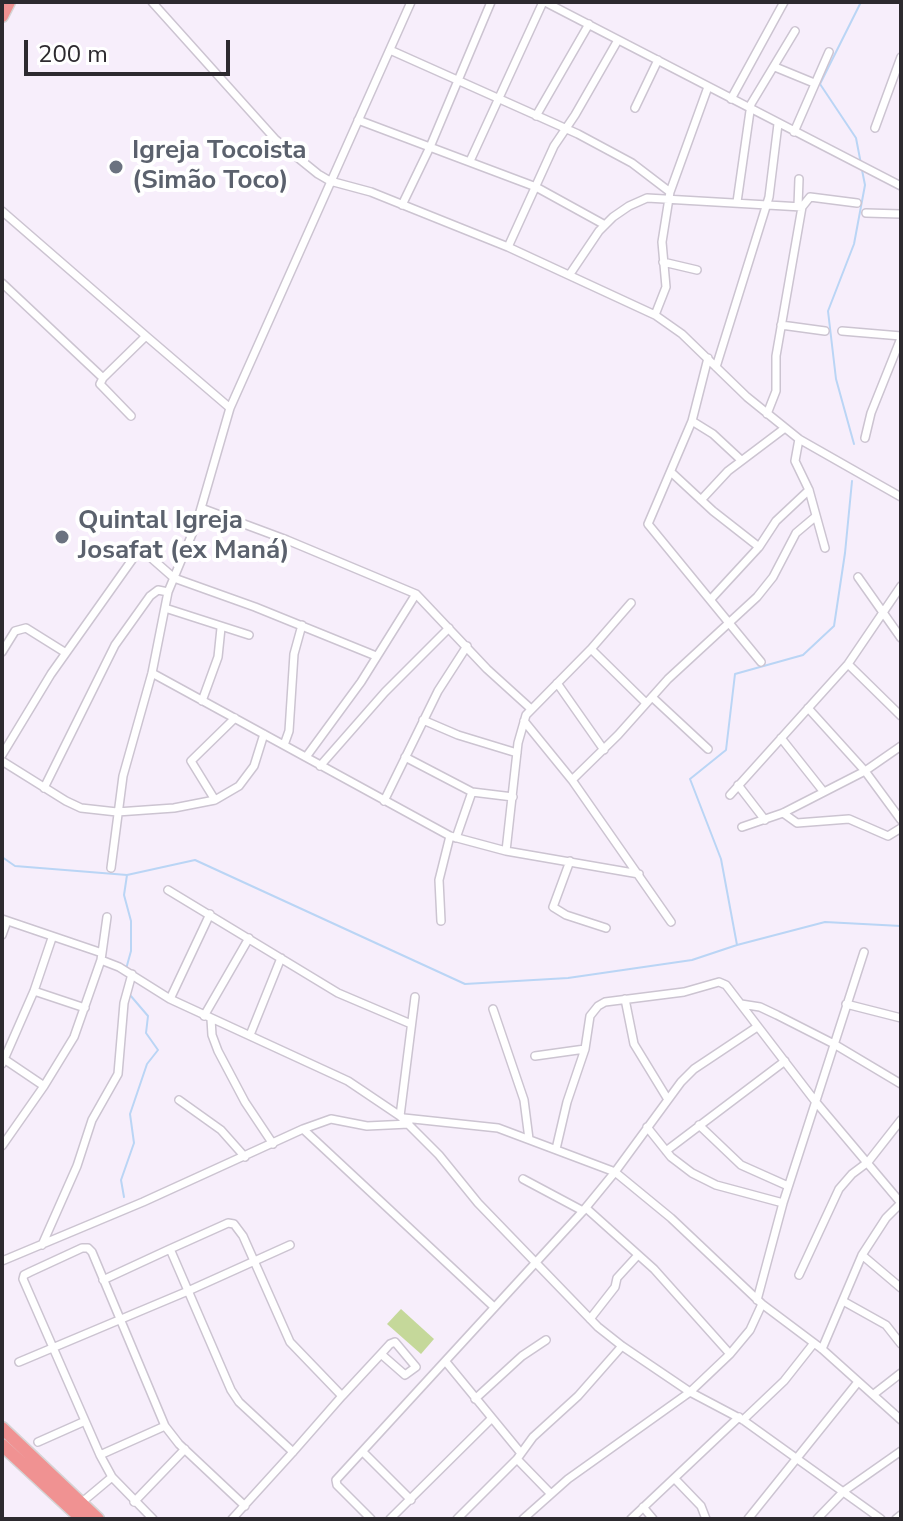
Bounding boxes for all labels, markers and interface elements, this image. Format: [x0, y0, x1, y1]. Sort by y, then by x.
scale bar [28, 24, 234, 74]
text: 200 m [38, 38, 108, 70]
place label: Igreja Tocoista (Simão Toco) [132, 136, 307, 198]
marker: Igreja Tocoista (Simão Toco) [107, 158, 125, 176]
place label: Quintal Igreja Josafat (ex Maná) [78, 506, 289, 568]
marker: Quintal Igreja Josafat (ex Maná) [53, 528, 71, 546]

